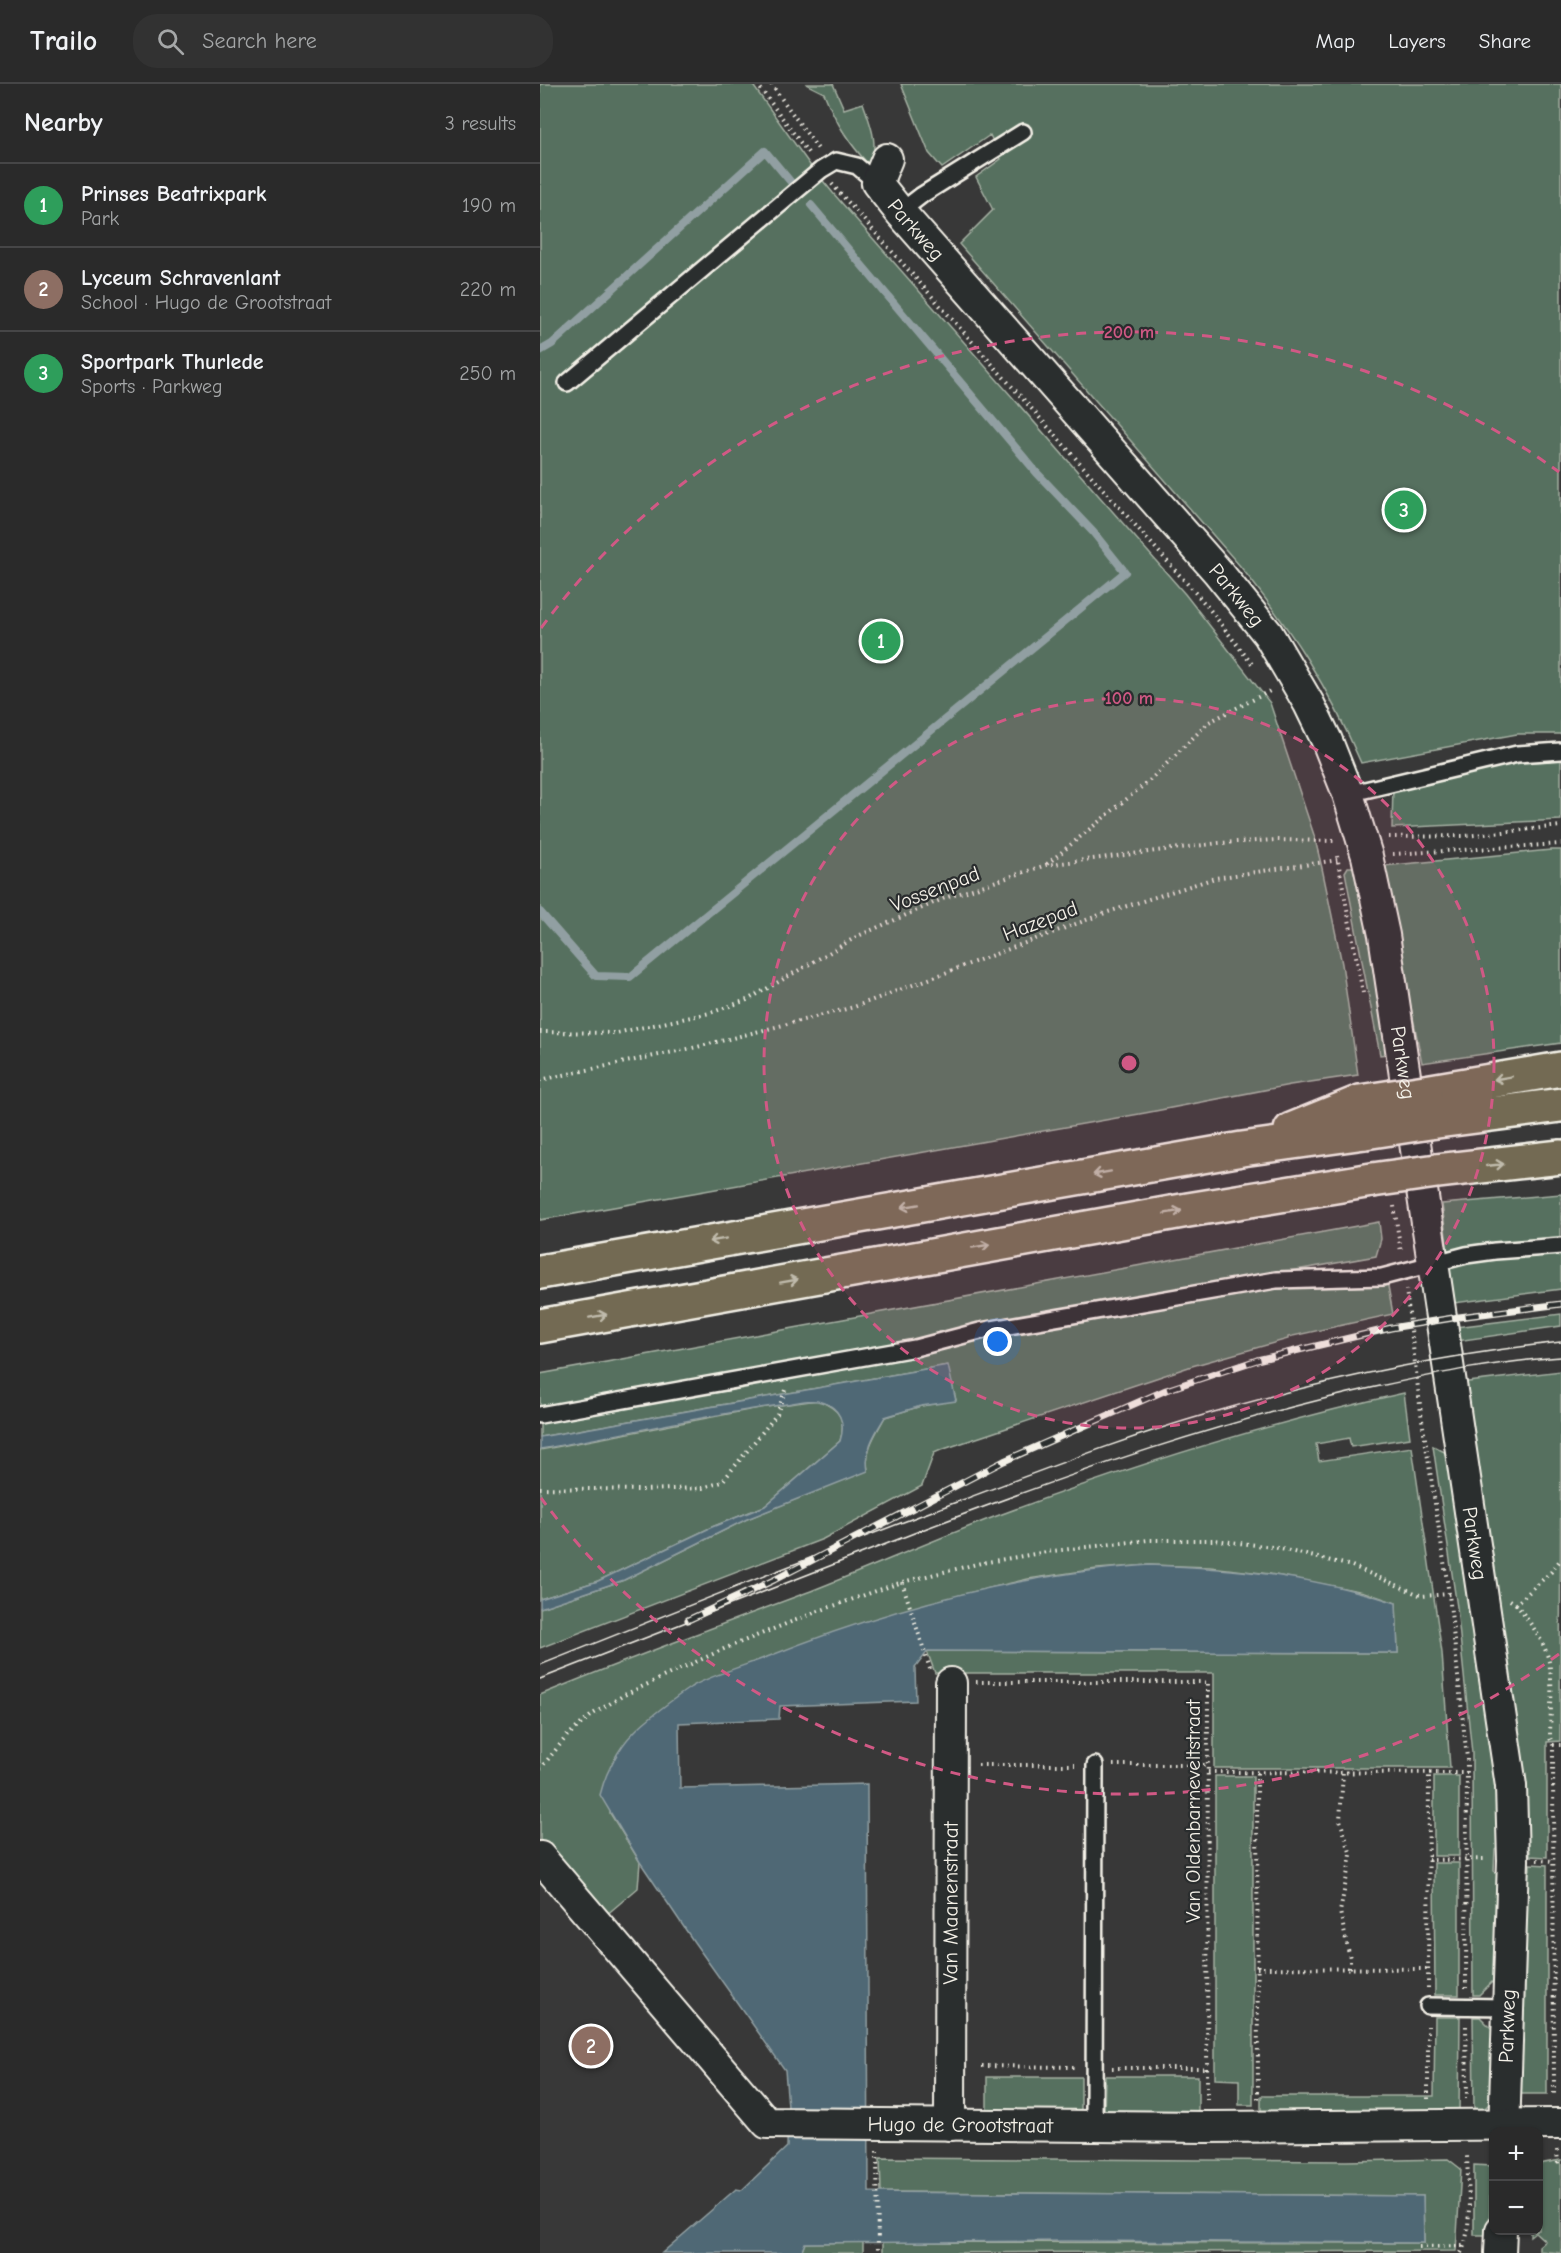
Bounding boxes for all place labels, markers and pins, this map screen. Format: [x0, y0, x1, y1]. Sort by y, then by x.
pin: 3 [1384, 488, 1424, 532]
pin: 1 [862, 618, 900, 664]
centre of rings [1119, 1053, 1139, 1073]
pin: 2 [572, 2024, 610, 2068]

